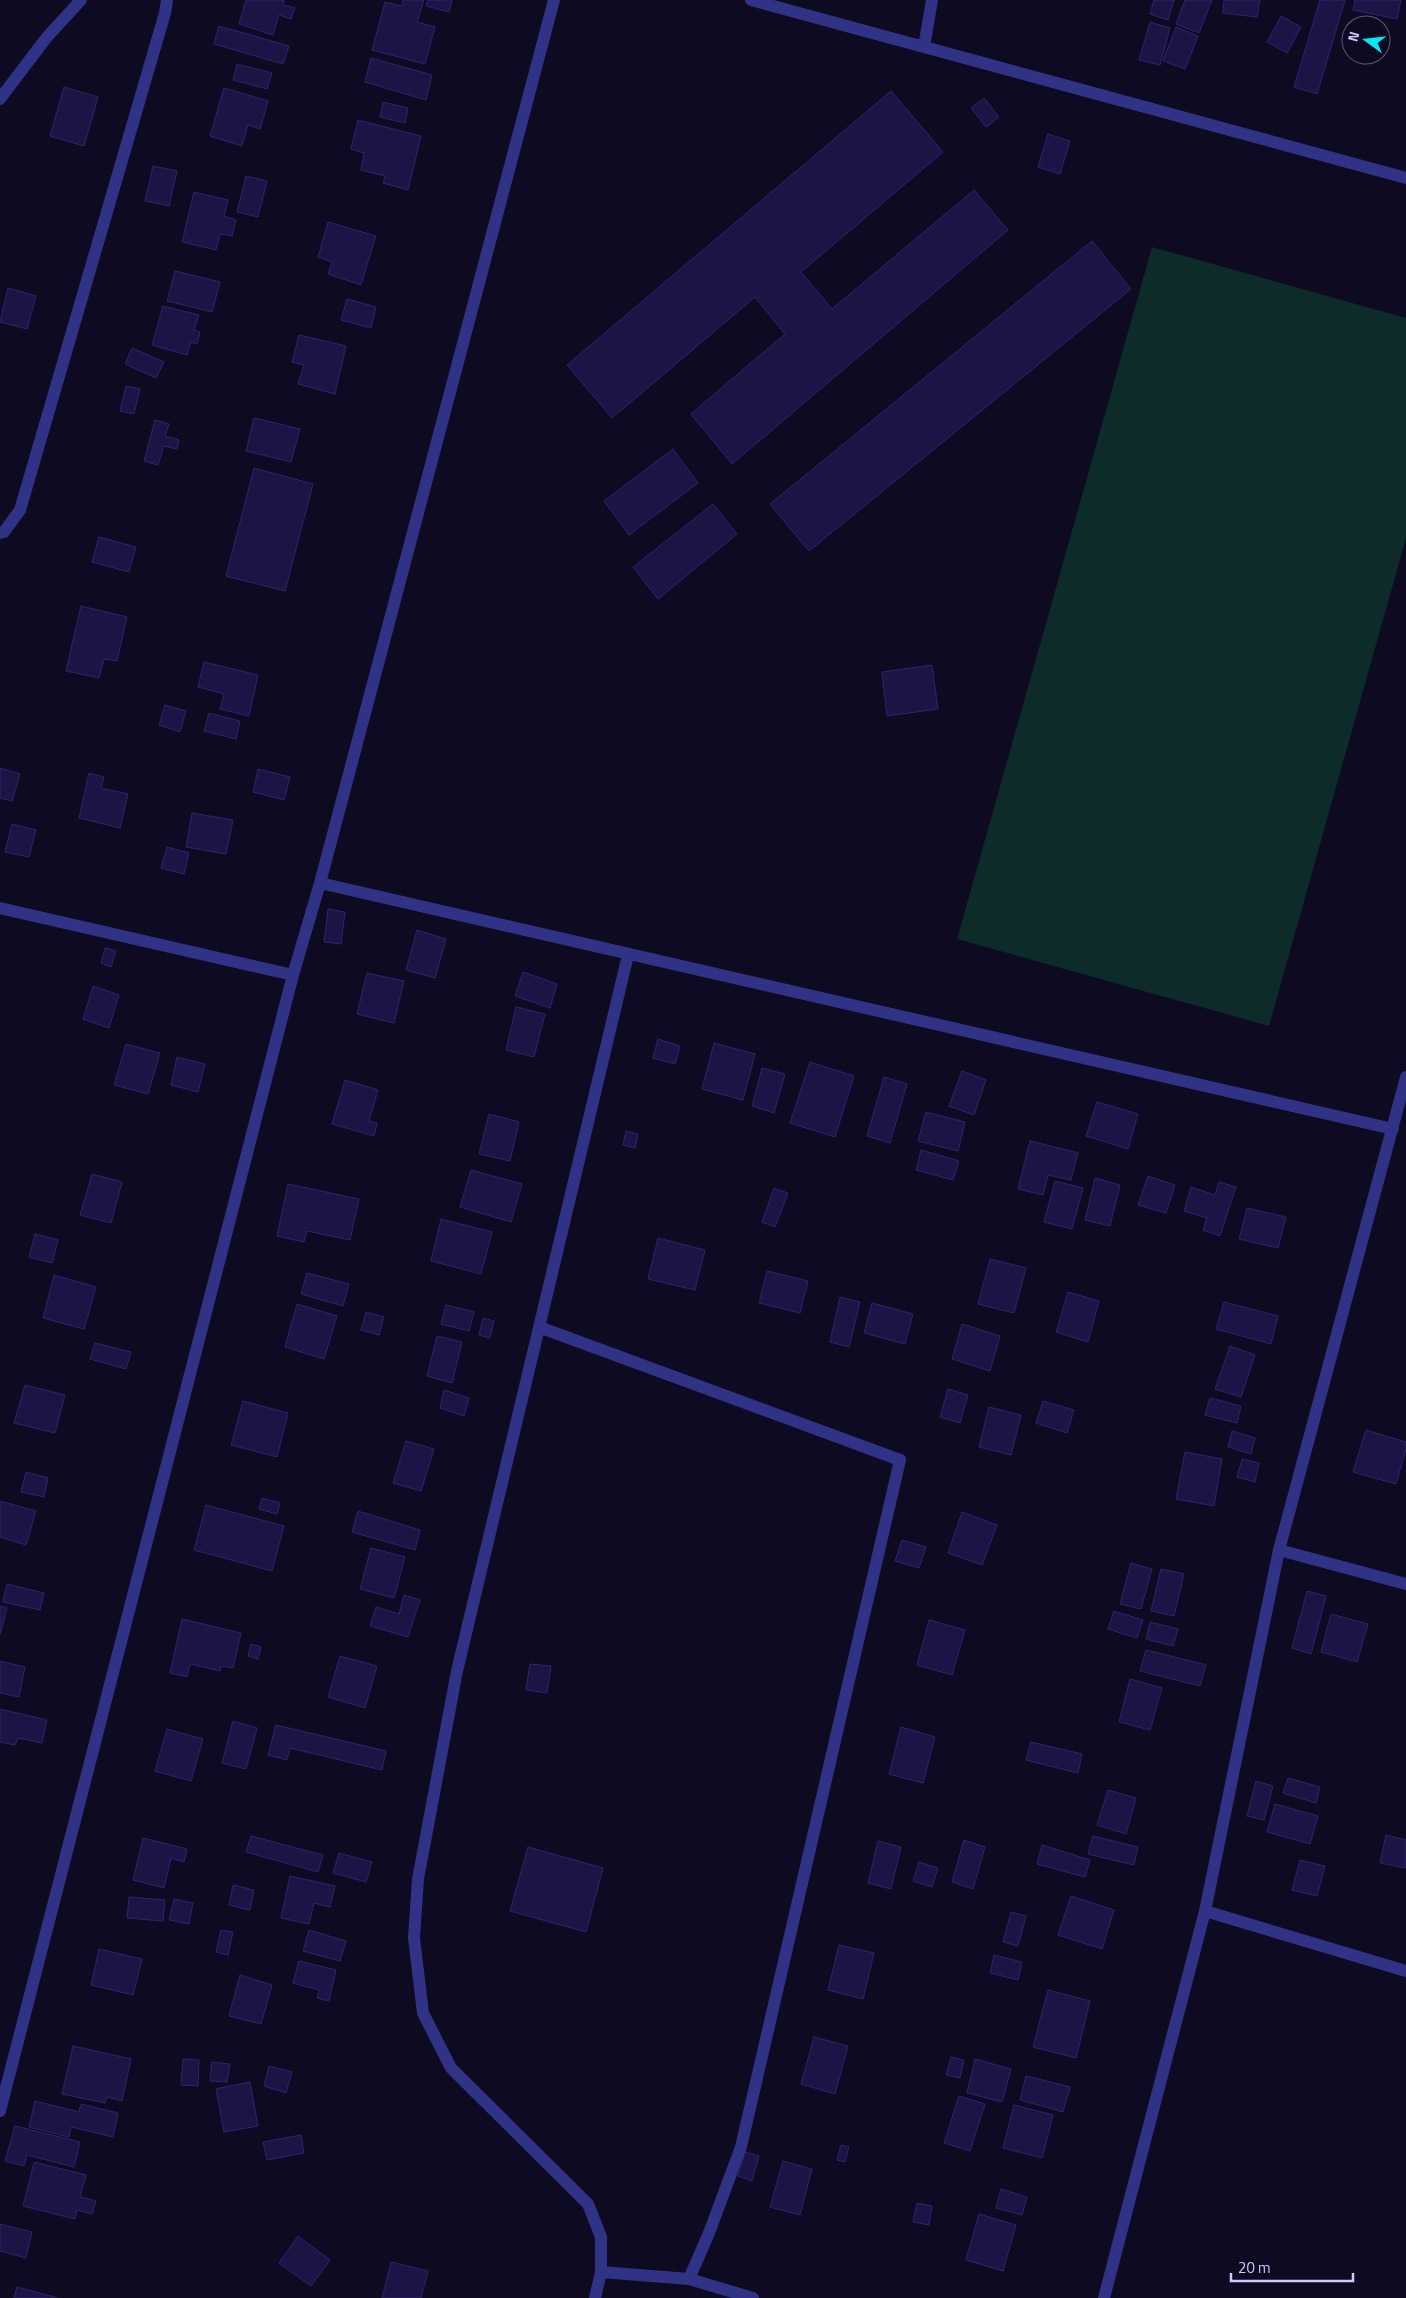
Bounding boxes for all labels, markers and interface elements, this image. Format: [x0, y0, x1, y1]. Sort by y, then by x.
north arrow [1341, 15, 1391, 65]
text: N [1342, 29, 1364, 44]
scale bar [1231, 2250, 1354, 2282]
text: 20 m [1238, 2256, 1271, 2279]

